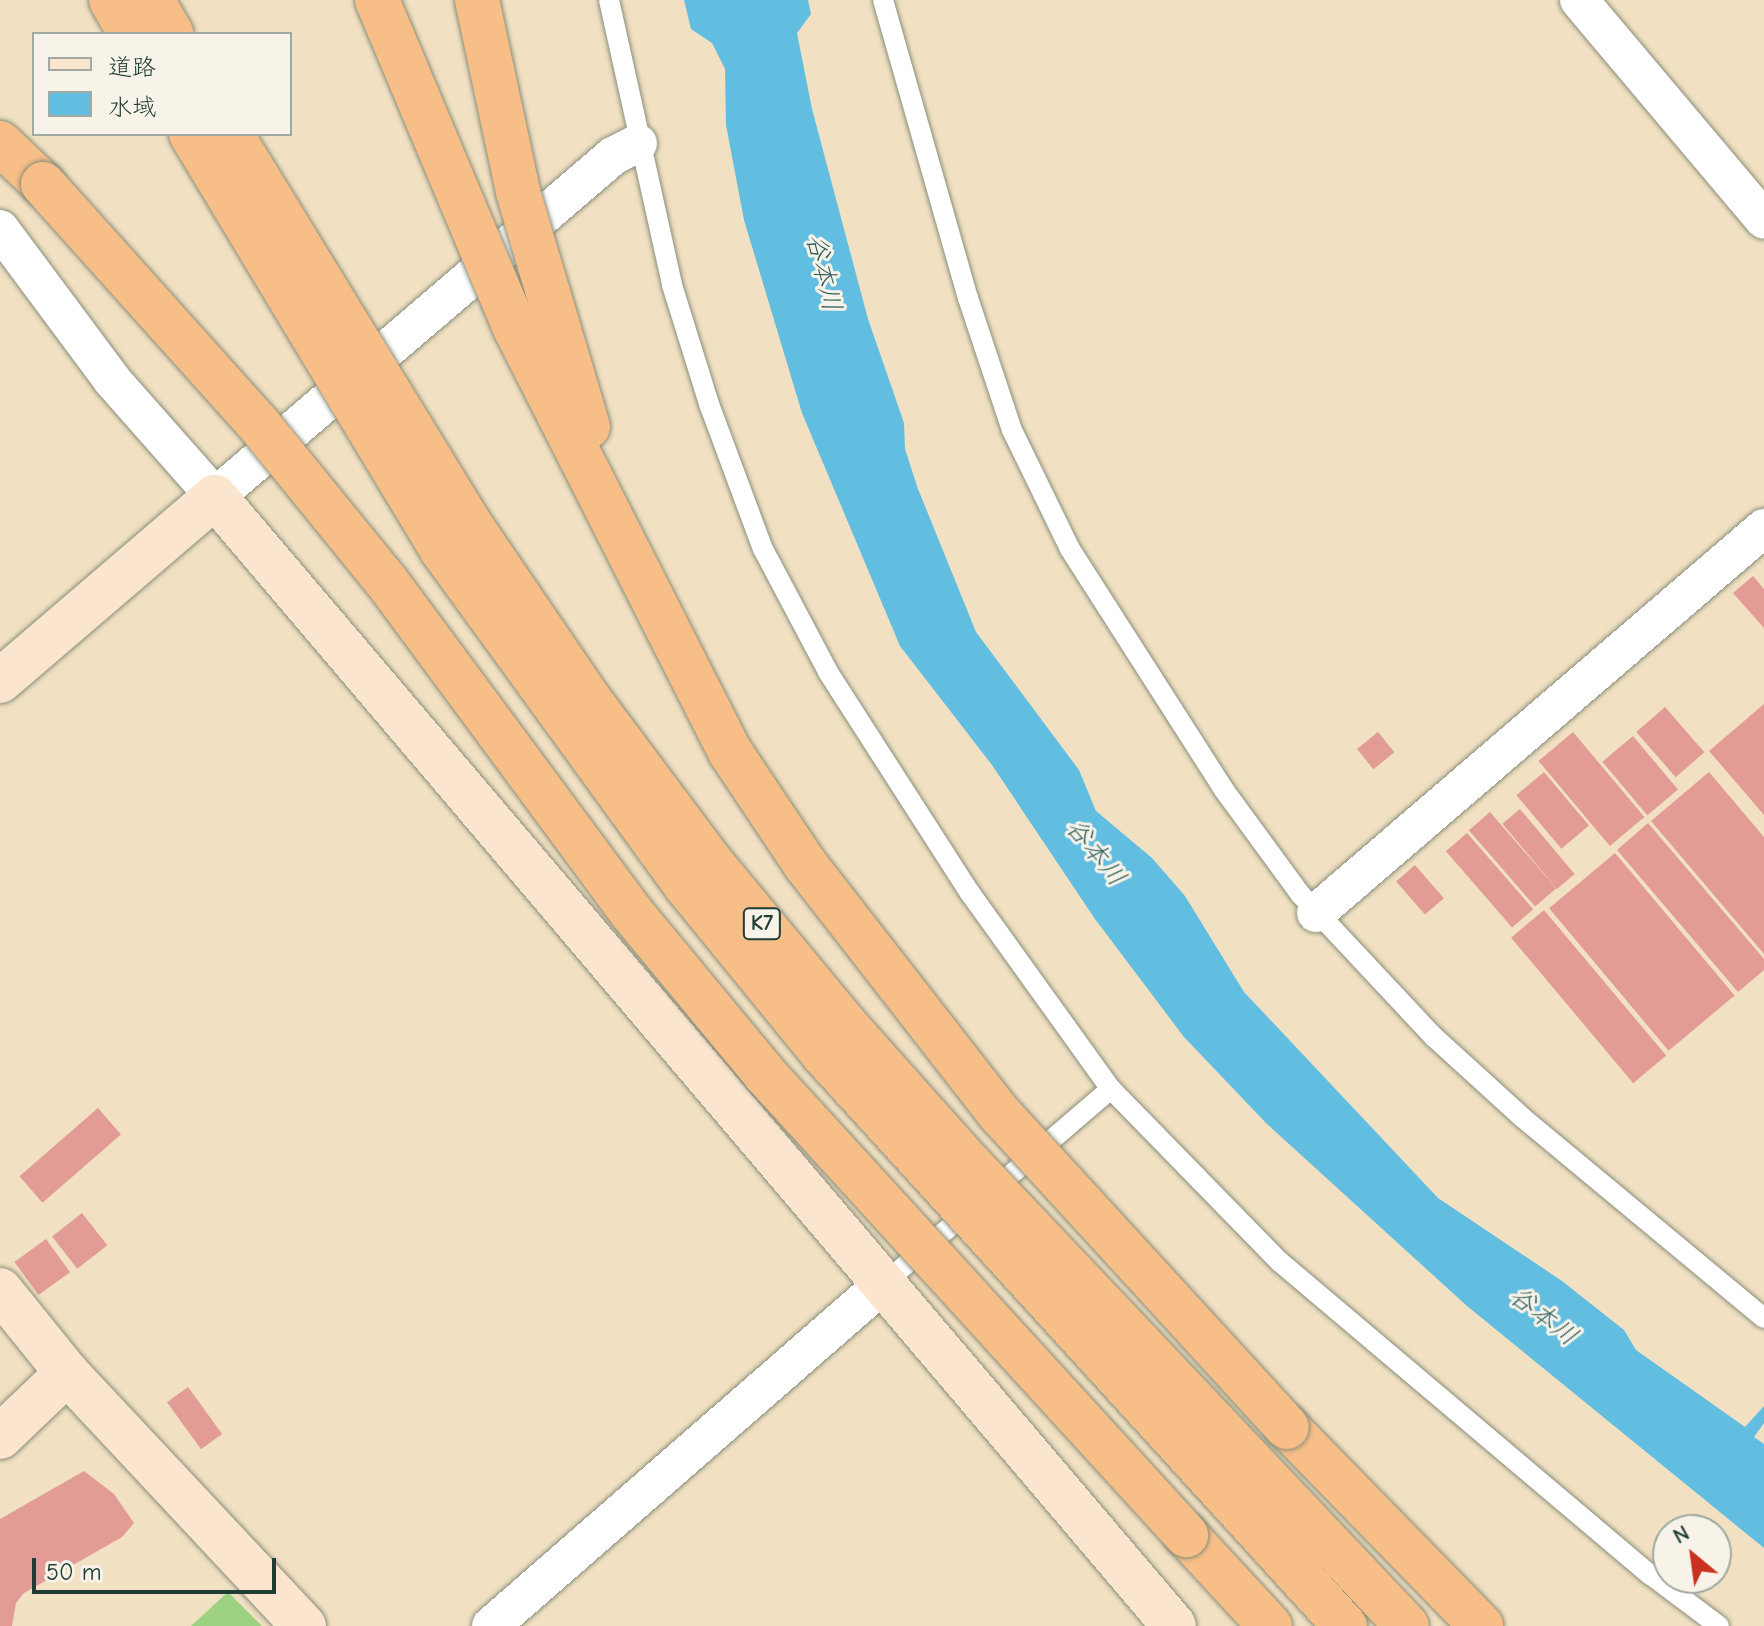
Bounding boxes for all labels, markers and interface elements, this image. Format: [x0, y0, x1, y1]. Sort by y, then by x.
legend [32, 32, 292, 136]
text: 道路 [108, 53, 156, 81]
text: 水域 [108, 93, 156, 121]
water label: 谷本川 [799, 231, 847, 315]
water label: 谷本川 [1058, 813, 1132, 893]
road number: K7 [742, 906, 782, 942]
water label: 谷本川 [1503, 1281, 1583, 1353]
north arrow [1652, 1514, 1732, 1594]
text: N [1669, 1520, 1694, 1550]
scale bar [36, 1542, 280, 1592]
text: 50 m [46, 1558, 102, 1586]

